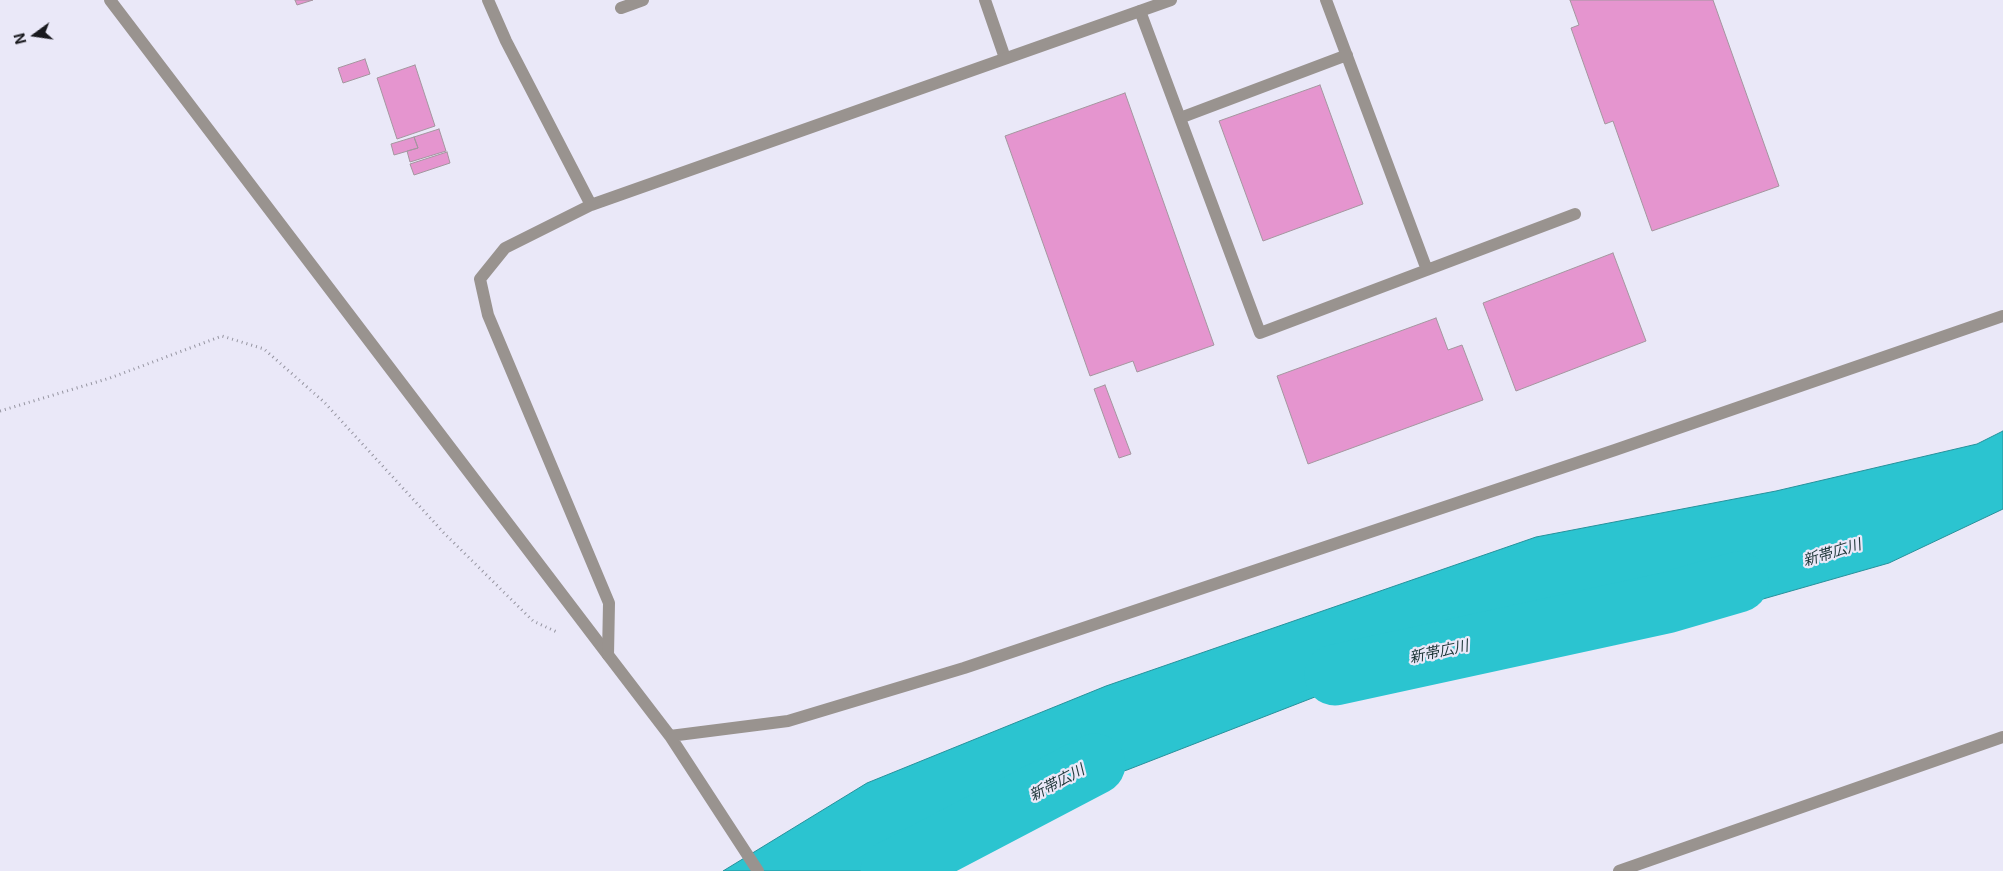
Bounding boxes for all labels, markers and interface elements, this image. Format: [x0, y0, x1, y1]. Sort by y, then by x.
north arrow [10, 10, 60, 60]
text: N [10, 32, 30, 46]
water label: 新帯広川 [1801, 536, 1863, 570]
water label: 新帯広川 [1408, 637, 1470, 667]
water label: 新帯広川 [1026, 761, 1088, 805]

